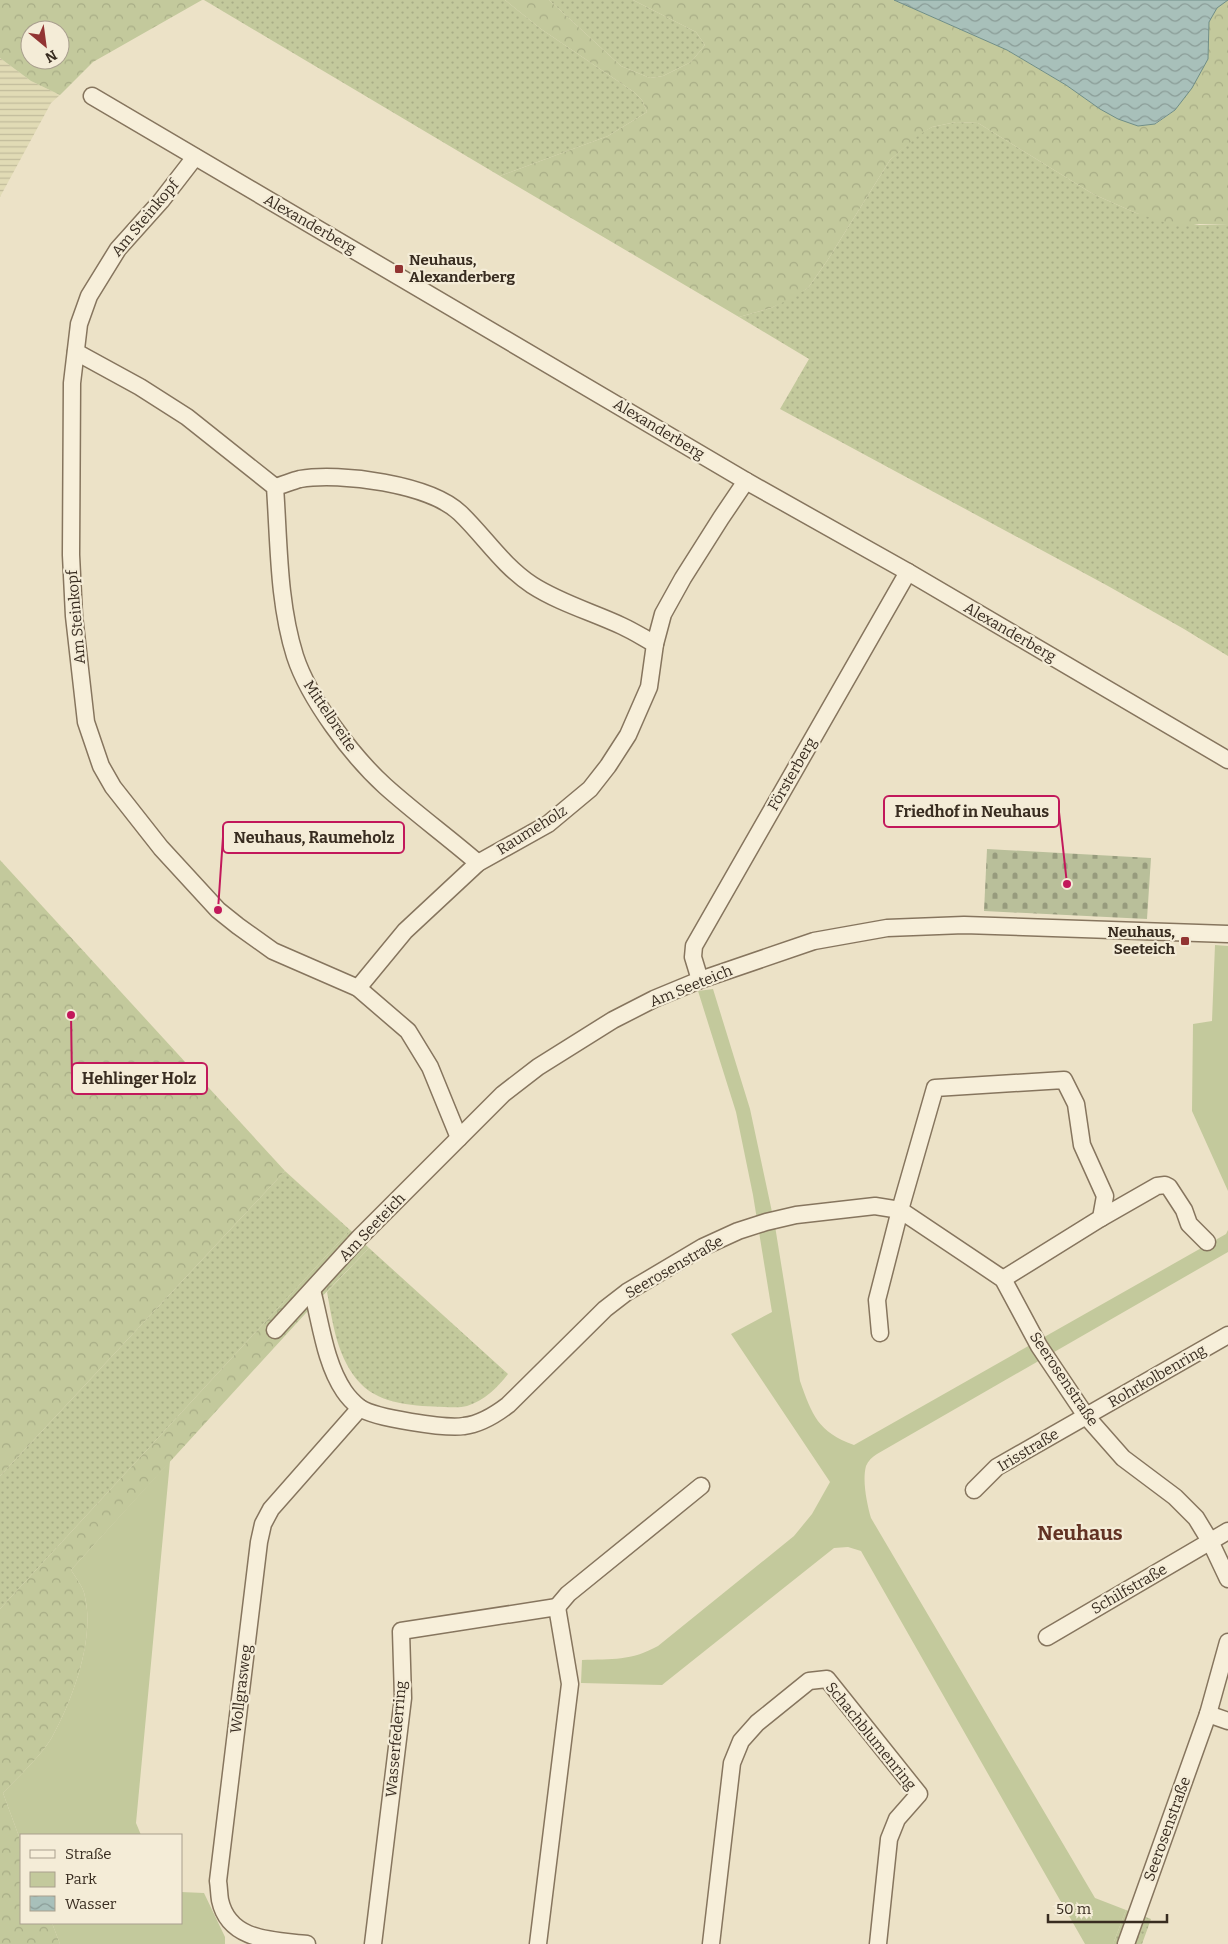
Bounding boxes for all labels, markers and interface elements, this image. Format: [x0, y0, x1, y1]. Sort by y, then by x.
north arrow [20, 20, 70, 70]
text: N [42, 46, 60, 66]
street label: Am Steinkopf [108, 175, 183, 260]
street label: Alexanderberg [261, 190, 359, 258]
place label: Neuhaus, Alexanderberg [409, 251, 515, 286]
marker: Neuhaus, Alexanderberg [393, 263, 405, 275]
street label: Alexanderberg [610, 395, 708, 463]
street label: Am Steinkopf [63, 567, 89, 665]
street label: Alexanderberg [961, 598, 1059, 666]
street label: Mittelbreite [300, 677, 360, 755]
street label: Försterberg [764, 734, 820, 814]
callout: Friedhof in Neuhaus [884, 796, 1059, 827]
street label: Raumeholz [494, 801, 570, 859]
text: Friedhof in Neuhaus [895, 802, 1049, 821]
callout: Neuhaus, Raumeholz [223, 822, 404, 853]
text: Neuhaus, Raumeholz [234, 828, 394, 847]
place label: Neuhaus, Seeteich [1108, 923, 1176, 958]
marker: Neuhaus, Seeteich [1179, 935, 1191, 947]
street label: Am Seeteich [647, 961, 736, 1011]
callout: Hehlinger Holz [72, 1063, 207, 1094]
text: Hehlinger Holz [82, 1069, 196, 1088]
street label: Am Seeteich [335, 1189, 409, 1265]
street label: Seerosenstraße [622, 1232, 726, 1302]
street label: Seerosenstraße [1026, 1328, 1102, 1430]
street label: Rohrkolbenring [1105, 1341, 1209, 1411]
street label: Irisstraße [994, 1425, 1062, 1475]
district label: Neuhaus [1037, 1521, 1123, 1545]
street label: Schilfstraße [1088, 1560, 1170, 1618]
street label: Wollgrasweg [227, 1644, 255, 1734]
street label: Schachblumenring [822, 1678, 920, 1794]
street label: Wasserfederring [382, 1680, 410, 1798]
street label: Seerosenstraße [1140, 1774, 1194, 1884]
legend [20, 1834, 182, 1924]
text: Straße [65, 1845, 111, 1863]
text: Park [65, 1870, 97, 1888]
scale bar [1048, 1892, 1167, 1924]
text: Wasser [65, 1895, 117, 1913]
text: 50 m [1056, 1900, 1092, 1918]

